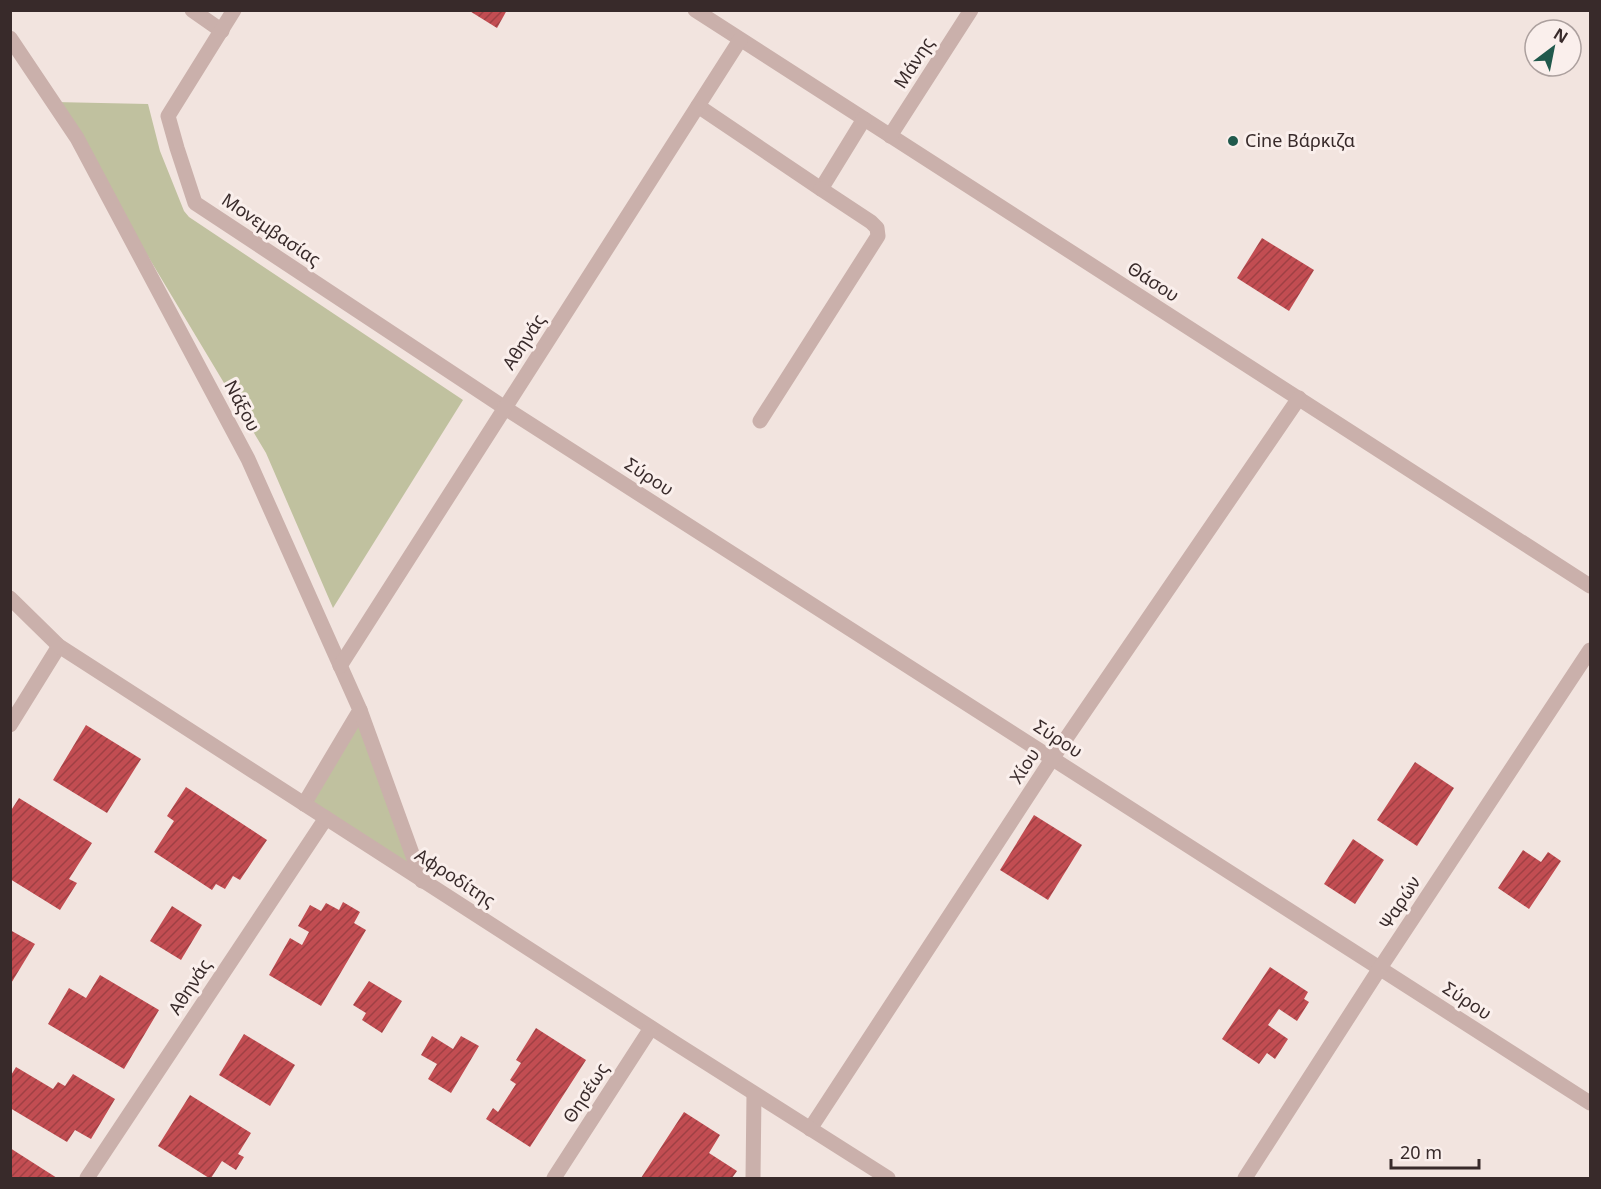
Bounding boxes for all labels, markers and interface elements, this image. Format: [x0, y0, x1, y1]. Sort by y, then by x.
north arrow [1523, 18, 1583, 78]
text: N [1550, 23, 1572, 48]
street label: Μάνης [888, 32, 939, 93]
place label: Cine Βάρκιζα [1245, 128, 1355, 152]
marker: Cine Βάρκιζα [1226, 134, 1240, 148]
street label: Movεμβασίας [217, 187, 326, 271]
street label: Θάσου [1123, 255, 1184, 307]
street label: Αθηνάς [496, 309, 550, 374]
street label: Νάξου [219, 376, 266, 435]
street label: Σύρου [621, 452, 679, 501]
street label: Σύρου [1030, 714, 1088, 763]
street label: Χίου [1004, 743, 1045, 788]
street label: Αφροδίτης [411, 842, 500, 912]
street label: Ψαρών [1373, 871, 1425, 934]
street label: Αθηνάς [162, 954, 216, 1019]
street label: Σύρου [1439, 976, 1497, 1025]
street label: Θησέως [557, 1058, 614, 1127]
scale bar [1391, 1132, 1480, 1170]
text: 20 m [1400, 1140, 1442, 1164]

